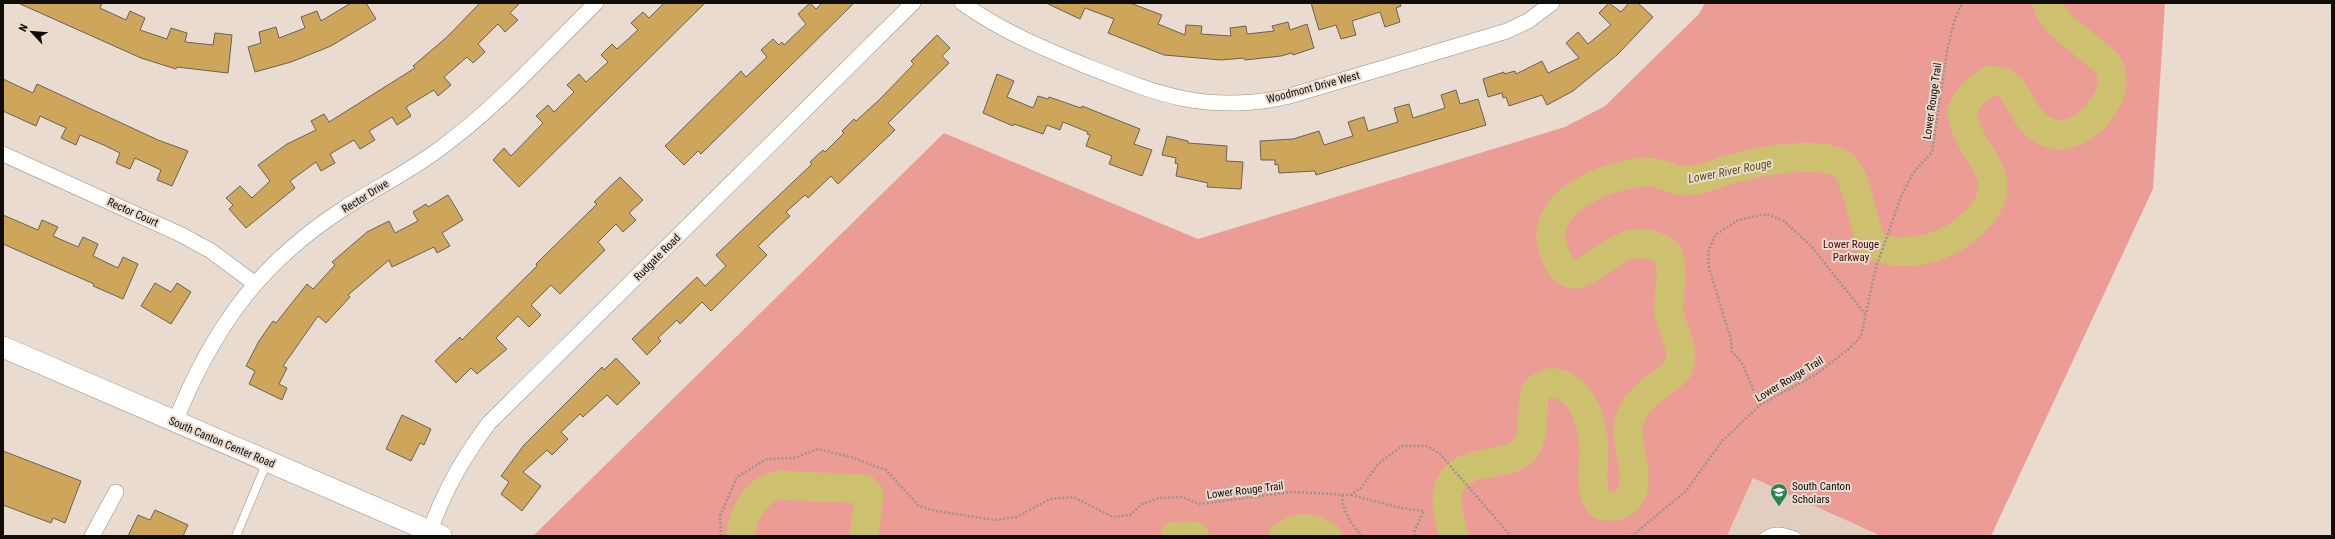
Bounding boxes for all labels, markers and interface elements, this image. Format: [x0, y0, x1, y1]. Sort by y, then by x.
north arrow [12, 12, 52, 52]
text: N [16, 22, 31, 34]
street label: Lower Rouge Trail [1921, 62, 1944, 140]
street label: Woodmont Drive West [1265, 69, 1361, 106]
water label: Lower River Rouge [1687, 156, 1774, 186]
street label: Rector Drive [340, 177, 391, 216]
street label: Rector Court [105, 195, 160, 229]
street label: Rudgate Road [631, 231, 683, 283]
park label: Lower Rouge Parkway [1823, 238, 1879, 264]
street label: Lower Rouge Trail [1753, 354, 1826, 405]
street label: South Canton Center Road [167, 414, 277, 471]
street label: Lower Rouge Trail [1206, 479, 1284, 502]
place label: South Canton Scholars [1792, 480, 1850, 506]
school or university icon: South Canton Scholars [1769, 482, 1789, 507]

